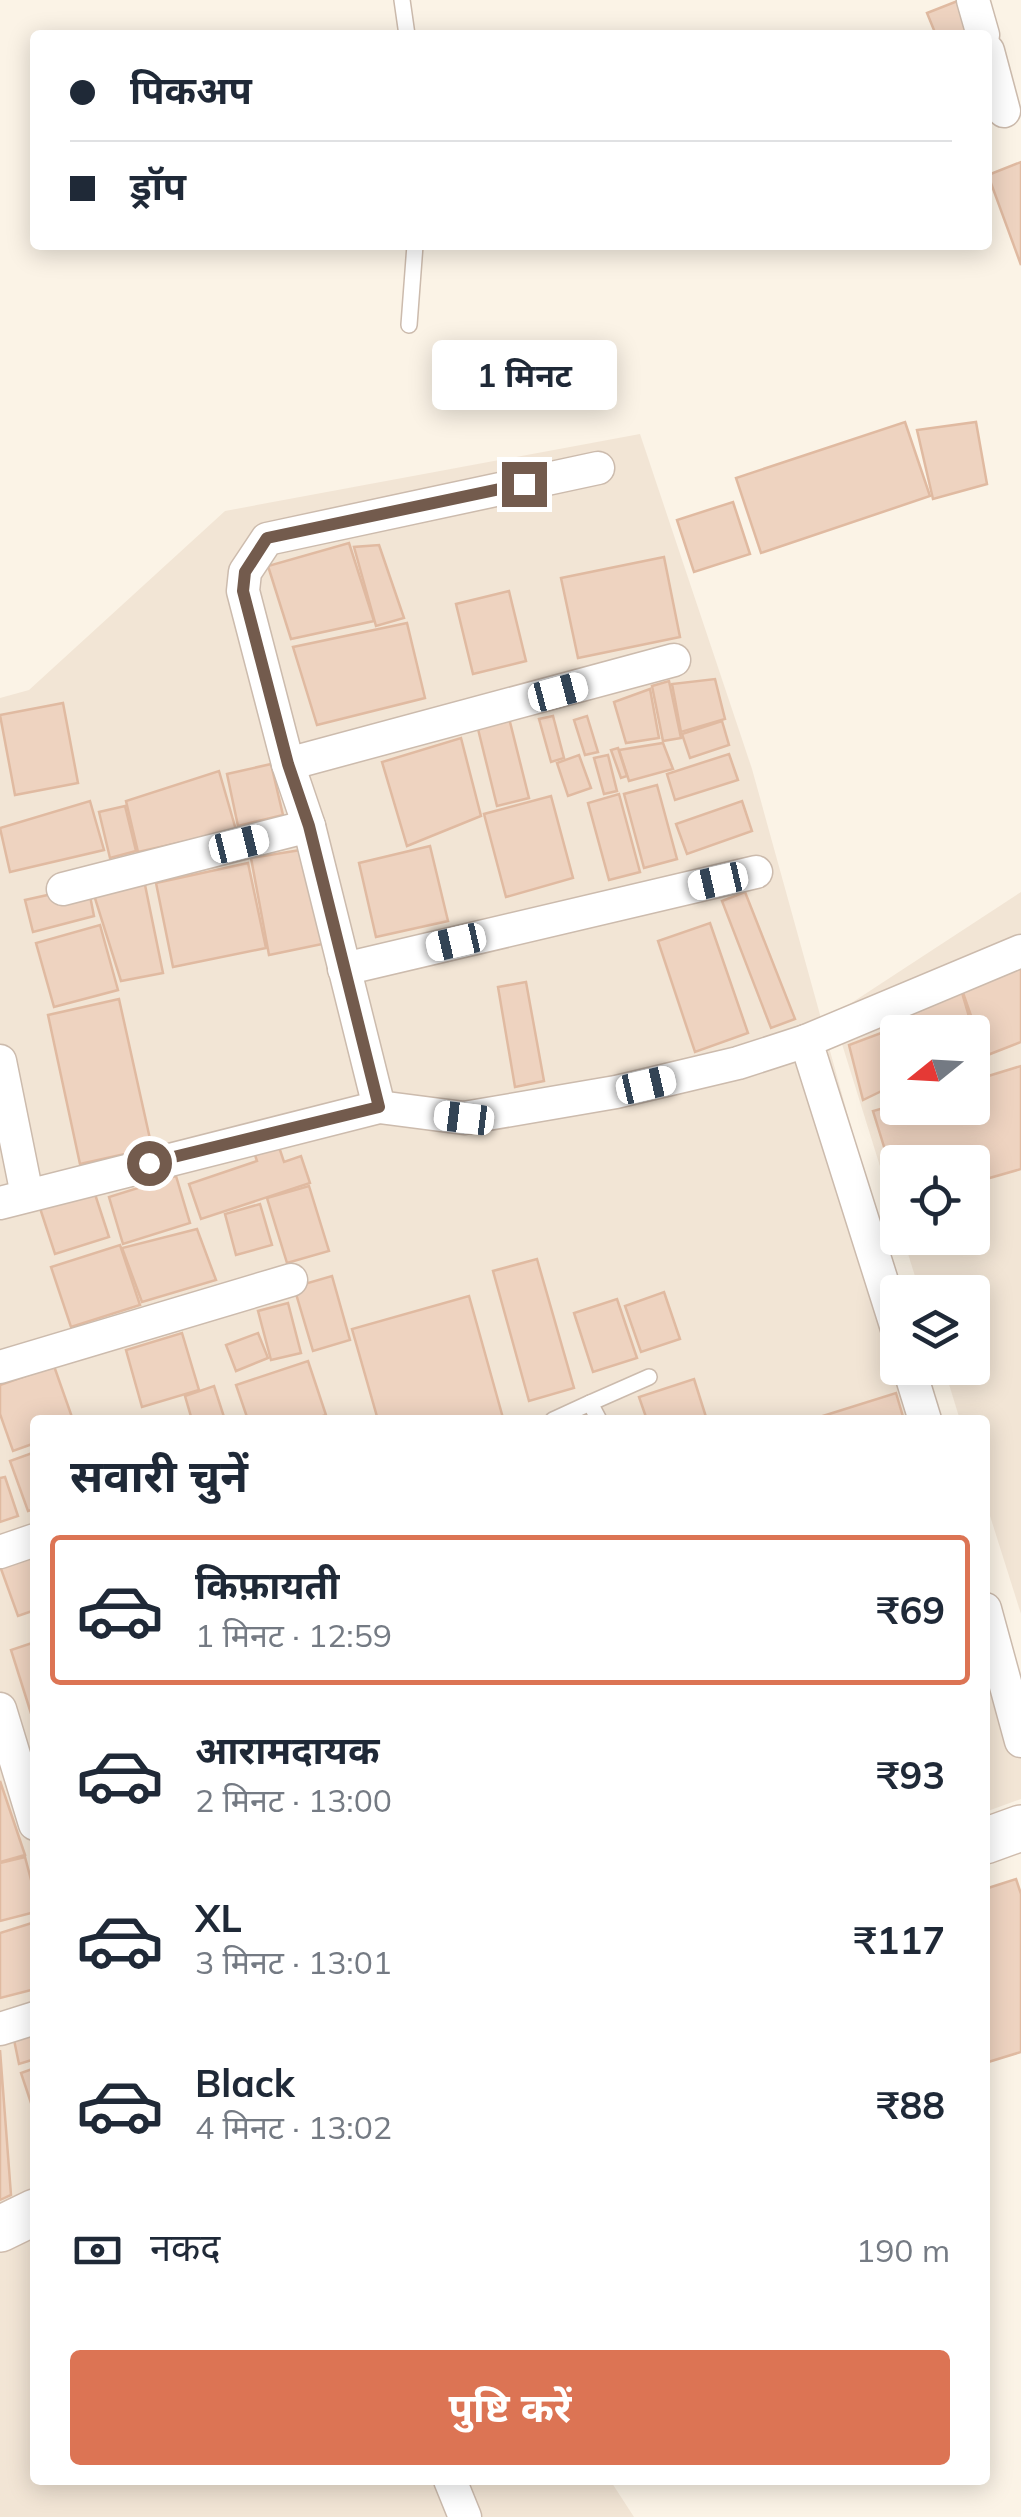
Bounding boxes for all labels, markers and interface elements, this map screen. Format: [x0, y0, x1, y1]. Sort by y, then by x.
text: पिकअप [130, 66, 252, 114]
text: ड्रॉप [130, 162, 186, 210]
callout: 1 मिनट [432, 339, 616, 409]
text: 1 मिनट [477, 355, 572, 395]
route end [502, 462, 547, 507]
car [525, 670, 591, 714]
car [206, 822, 272, 866]
car [685, 860, 751, 902]
car [423, 921, 489, 963]
north arrow [880, 1015, 990, 1125]
map controls [880, 1015, 990, 1385]
car [613, 1064, 679, 1106]
car [432, 1099, 496, 1137]
route start [127, 1141, 172, 1186]
button: locate [880, 1145, 990, 1255]
button: layers [880, 1275, 990, 1385]
text: सवारी चुनें [70, 1447, 248, 1503]
text: किफ़ायती [195, 1561, 339, 1609]
icon: car [75, 1565, 165, 1655]
text: ₹69 [877, 1586, 945, 1634]
text: 1 मिनट · 12:59 [195, 1615, 392, 1655]
text: आरामदायक [195, 1726, 379, 1774]
icon: car [75, 1730, 165, 1820]
text: ₹93 [877, 1751, 945, 1799]
text: 2 मिनट · 13:00 [195, 1780, 392, 1820]
text: XL [195, 1894, 242, 1942]
icon: car [75, 1895, 165, 1985]
text: ₹117 [854, 1916, 945, 1964]
text: 3 मिनट · 13:01 [195, 1942, 392, 1982]
text: Black [195, 2059, 295, 2107]
icon: car [75, 2060, 165, 2150]
text: ₹88 [877, 2081, 945, 2129]
text: 4 मिनट · 13:02 [195, 2107, 392, 2147]
icon: cash [70, 2223, 125, 2278]
text: नकद [150, 2223, 220, 2271]
text: 190 m [856, 2230, 950, 2270]
button: पुष्टि करें [70, 2350, 950, 2465]

